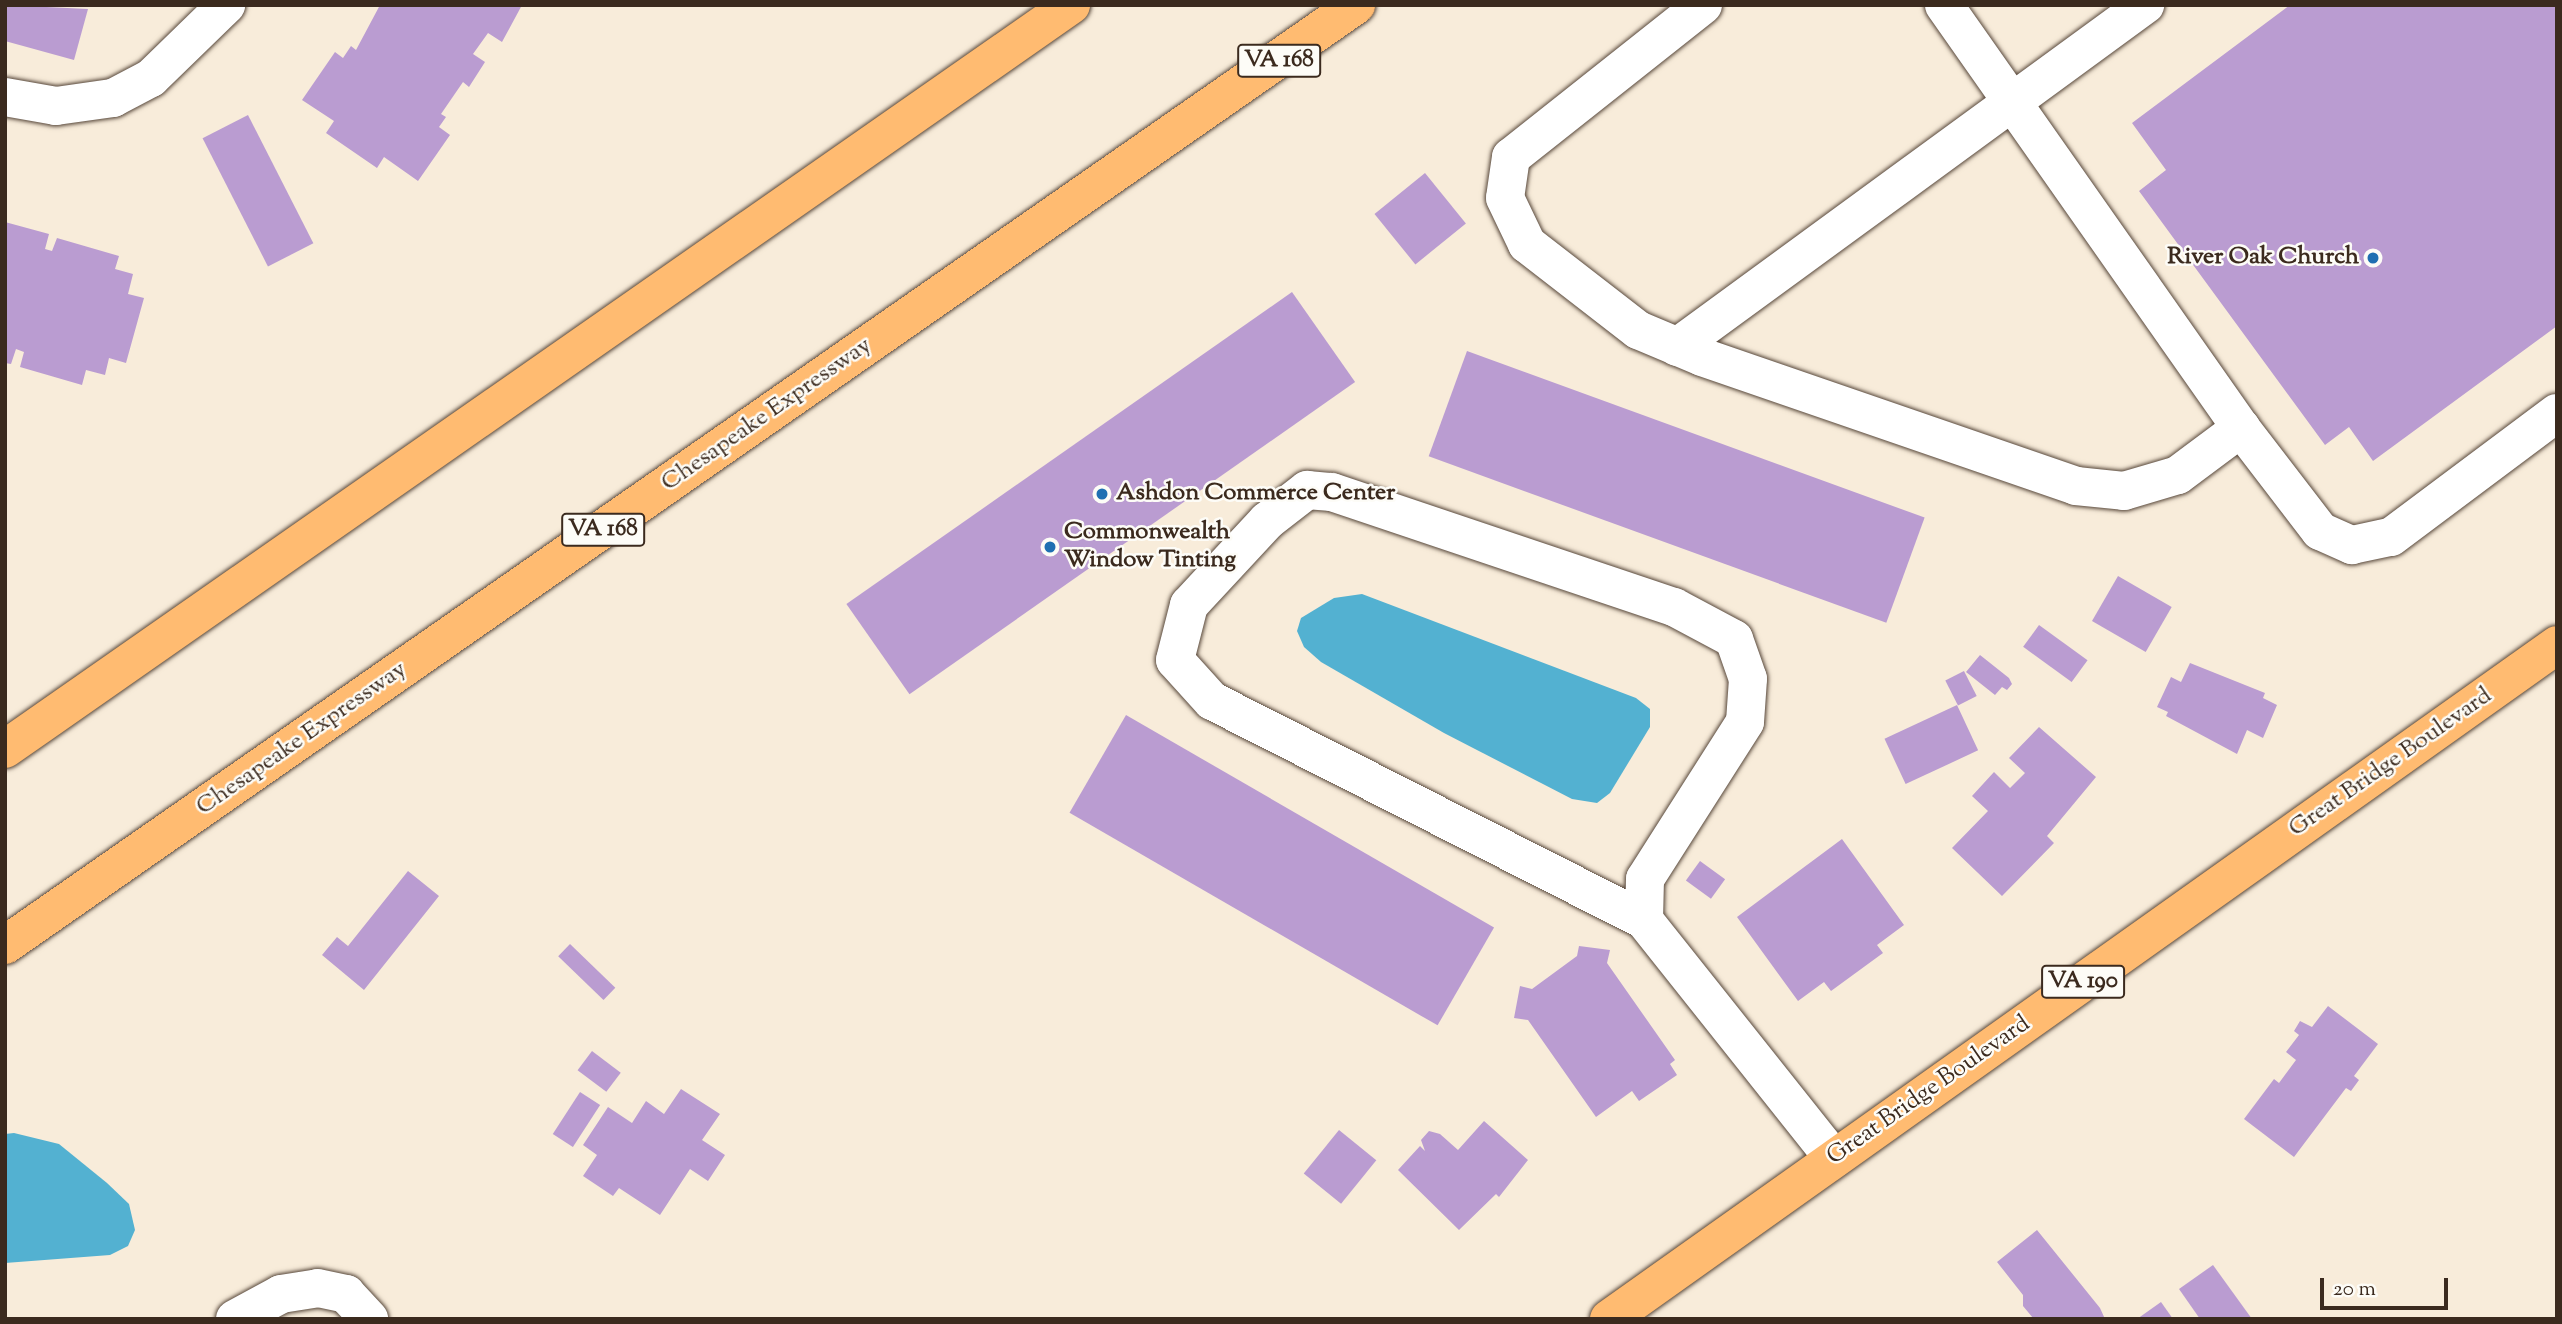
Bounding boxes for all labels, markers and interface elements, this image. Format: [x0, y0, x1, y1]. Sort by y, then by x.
road number: VA 168 [1237, 41, 1321, 80]
place label: River Oak Church [2167, 244, 2359, 272]
marker: River Oak Church [2365, 250, 2381, 266]
street label: Chesapeake Expressway [657, 332, 877, 498]
place label: Ashdon Commerce Center [1116, 480, 1395, 508]
marker: Ashdon Commerce Center [1094, 486, 1110, 502]
road number: VA 168 [561, 510, 645, 550]
place label: Commonwealth Window Tinting [1064, 519, 1236, 575]
marker: Commonwealth Window Tinting [1042, 539, 1058, 555]
street label: Chesapeake Expressway [192, 656, 412, 822]
street label: Great Bridge Boulevard [2284, 682, 2498, 844]
road number: VA 190 [2041, 962, 2125, 1001]
street label: Great Bridge Boulevard [1822, 1010, 2036, 1172]
scale bar [2324, 1264, 2452, 1308]
text: 20 m [2333, 1275, 2376, 1305]

